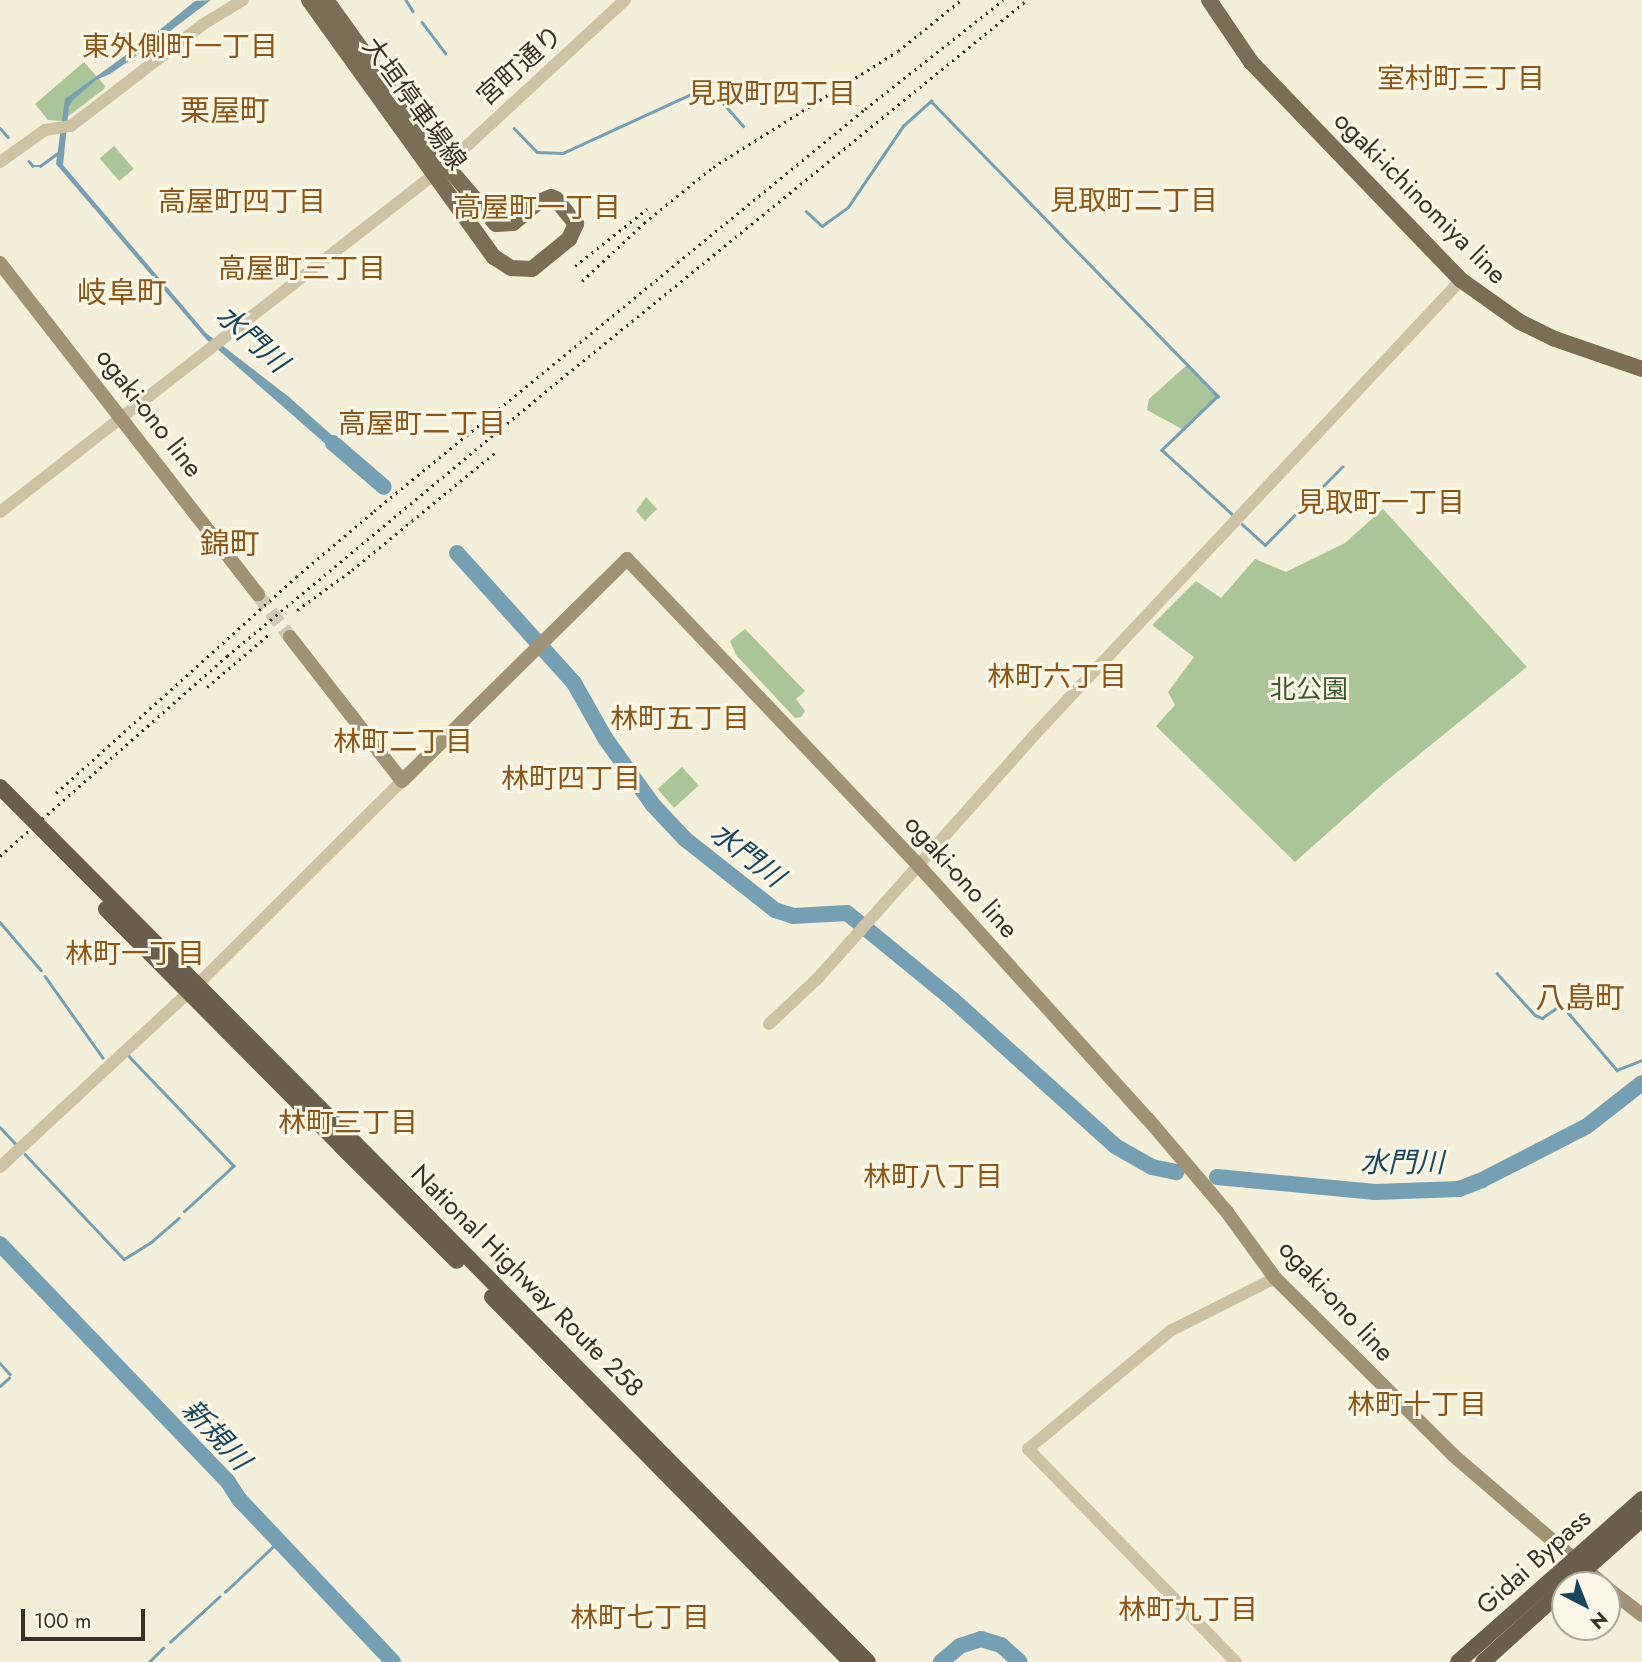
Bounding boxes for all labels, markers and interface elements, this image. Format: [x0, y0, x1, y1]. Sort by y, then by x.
street label: 宮町通り [471, 20, 569, 112]
district label: 東外側町一丁目 [82, 30, 278, 64]
street label: 大垣停車場線 [356, 32, 472, 176]
district label: 室村町三丁目 [1377, 62, 1545, 96]
district label: 見取町四丁目 [688, 77, 856, 111]
district label: 栗屋町 [180, 93, 270, 129]
street label: ogaki-ichinomiya line [1327, 105, 1513, 291]
district label: 見取町二丁目 [1050, 184, 1218, 218]
district label: 高屋町四丁目 [158, 185, 326, 219]
district label: 高屋町一丁目 [453, 191, 621, 225]
district label: 高屋町三丁目 [218, 252, 386, 286]
district label: 岐阜町 [77, 275, 167, 311]
water label: 水門川 [210, 298, 294, 380]
street label: ogaki-ono line [89, 342, 209, 484]
district label: 高屋町二丁目 [338, 407, 506, 441]
district label: 見取町一丁目 [1297, 486, 1465, 520]
district label: 錦町 [200, 526, 260, 562]
district label: 林町六丁目 [987, 660, 1127, 694]
park label: 北公園 [1270, 674, 1348, 706]
district label: 林町五丁目 [610, 702, 750, 736]
district label: 林町二丁目 [333, 725, 473, 759]
district label: 林町四丁目 [501, 762, 641, 796]
street label: ogaki-ono line [898, 809, 1024, 945]
water label: 水門川 [704, 816, 790, 894]
district label: 林町一丁目 [65, 937, 205, 971]
district label: 八島町 [1535, 980, 1625, 1016]
district label: 林町三丁目 [278, 1106, 418, 1140]
water label: 水門川 [1360, 1146, 1444, 1180]
street label: National Highway Route 258 [404, 1158, 650, 1404]
district label: 林町八丁目 [863, 1160, 1003, 1194]
street label: ogaki-ono line [1272, 1234, 1400, 1368]
district label: 林町十丁目 [1347, 1388, 1487, 1422]
water label: 新規川 [175, 1393, 257, 1477]
street label: Gidai Bypass [1470, 1503, 1598, 1621]
north arrow [1551, 1571, 1621, 1641]
district label: 林町九丁目 [1118, 1593, 1258, 1627]
scale bar [24, 1596, 149, 1640]
district label: 林町七丁目 [570, 1601, 710, 1635]
text: N [1584, 1605, 1614, 1636]
text: 100 m [34, 1606, 91, 1636]

